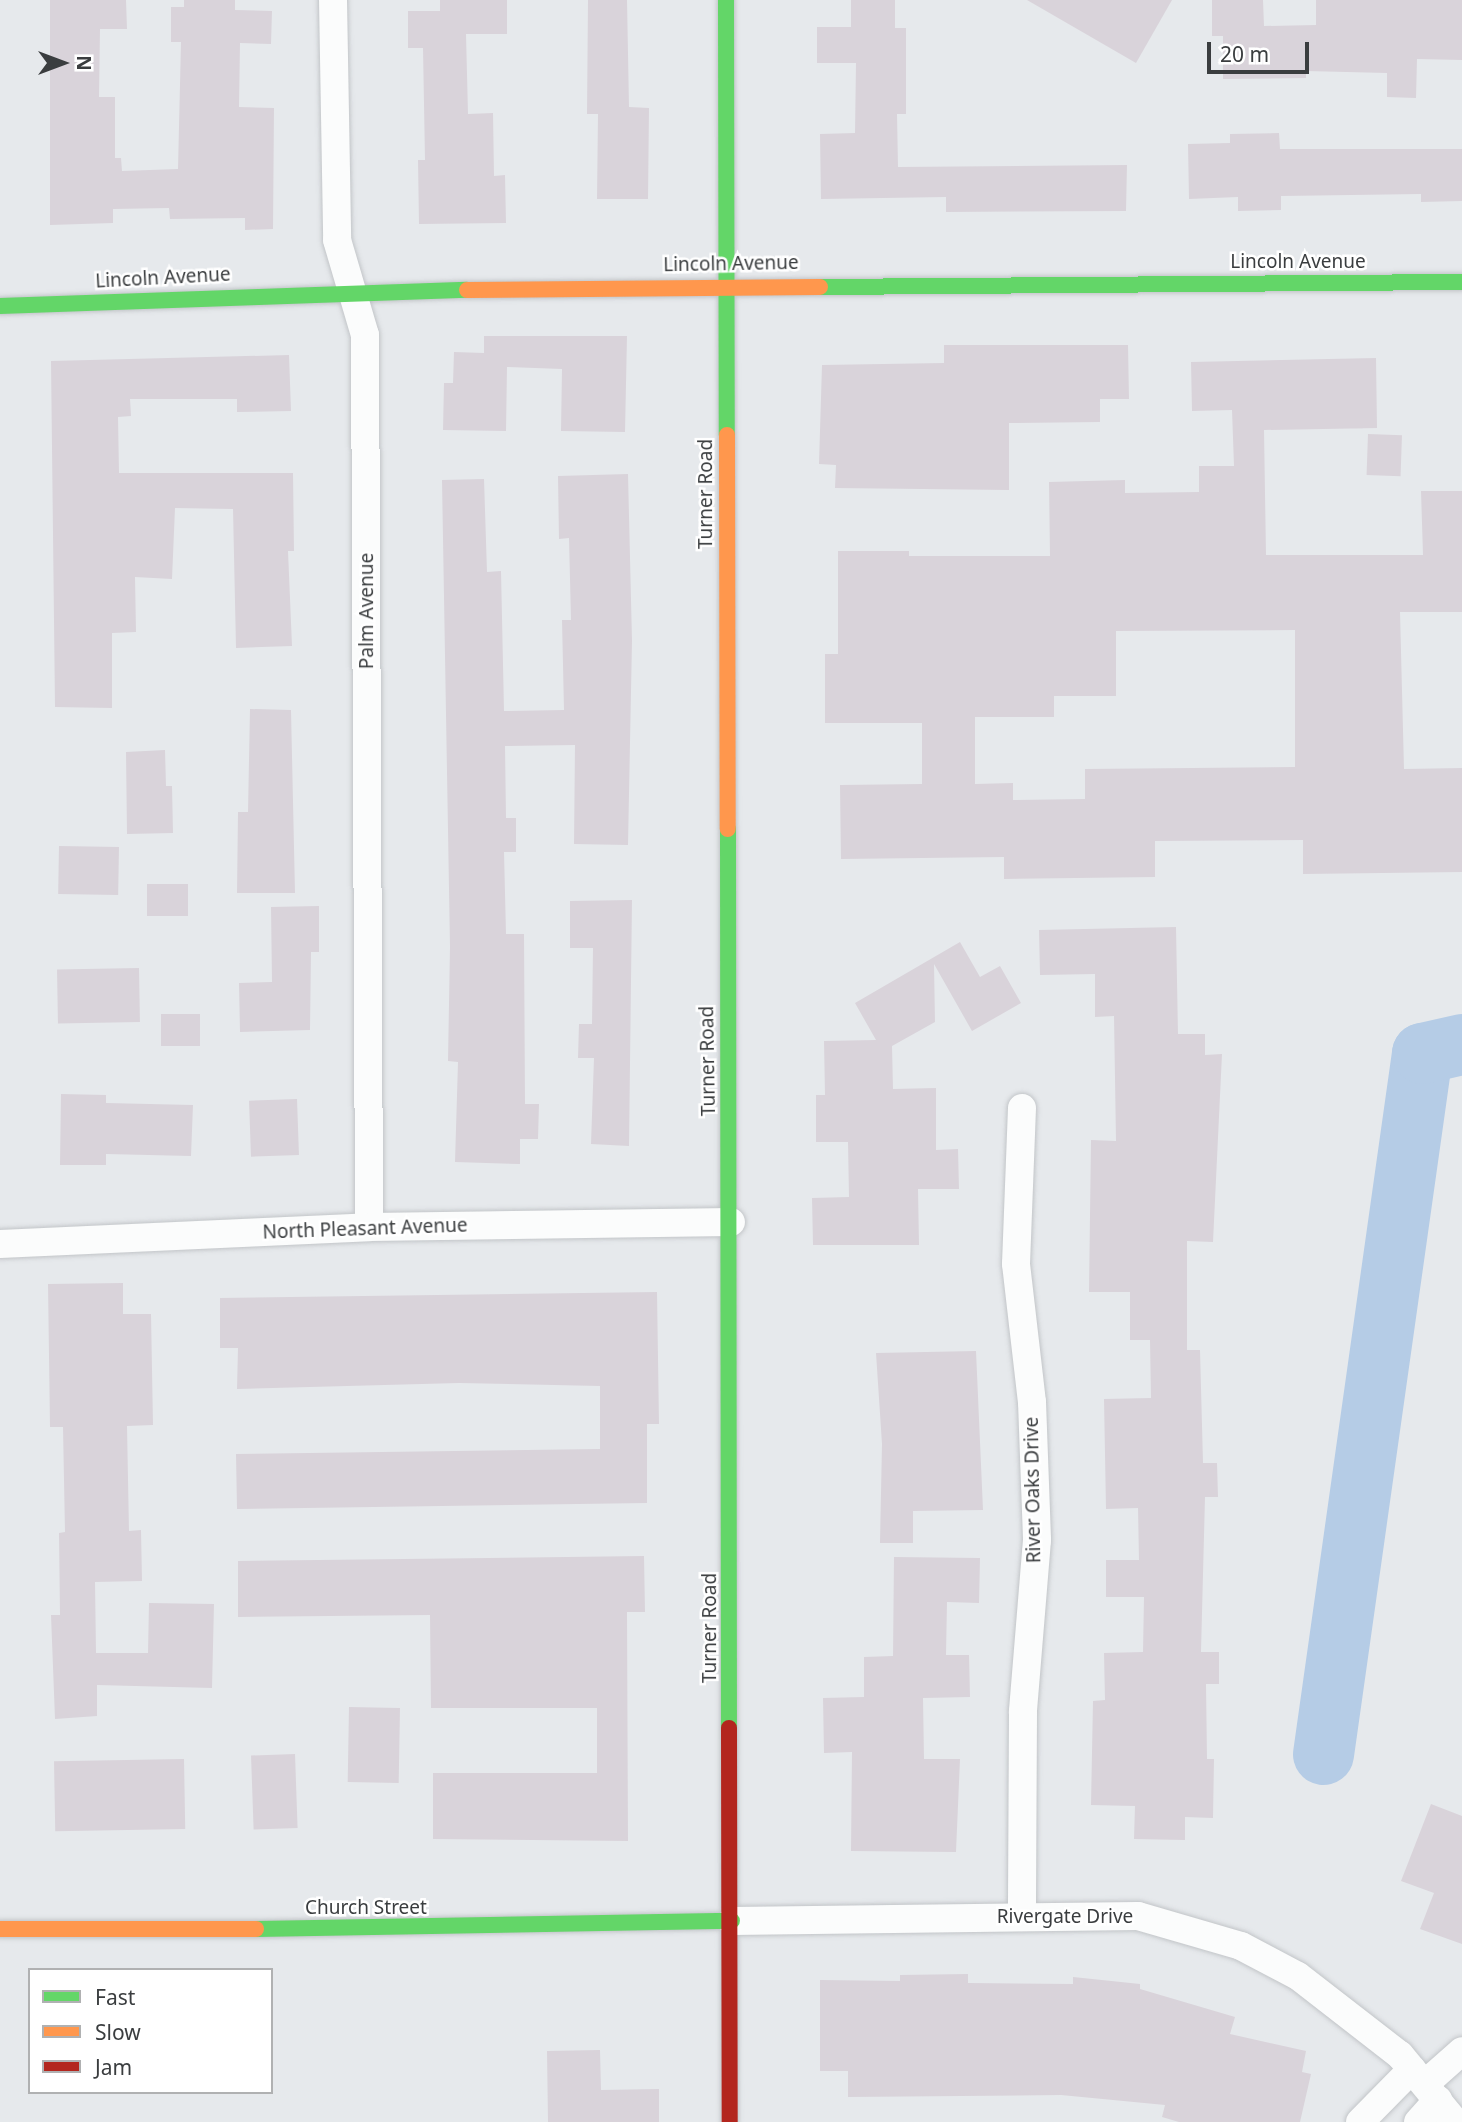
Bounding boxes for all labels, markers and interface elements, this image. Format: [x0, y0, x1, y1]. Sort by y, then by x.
north arrow [28, 28, 98, 98]
scale bar [1210, 28, 1312, 72]
text: 20 m [1220, 40, 1269, 68]
text: N [71, 55, 97, 71]
street label: Lincoln Avenue [663, 251, 799, 277]
street label: Lincoln Avenue [1230, 251, 1366, 273]
street label: Lincoln Avenue [95, 263, 231, 293]
street label: Turner Road [695, 439, 717, 549]
street label: Palm Avenue [356, 553, 378, 669]
street label: Turner Road [696, 1006, 720, 1116]
street label: North Pleasant Avenue [262, 1214, 468, 1244]
street label: River Oaks Drive [1020, 1417, 1046, 1563]
street label: Turner Road [699, 1573, 721, 1683]
street label: Church Street [305, 1897, 427, 1919]
street label: Rivergate Drive [997, 1906, 1133, 1928]
legend [28, 1968, 273, 2094]
text: Fast [95, 1983, 135, 2011]
text: Slow [95, 2018, 141, 2046]
text: Jam [95, 2053, 132, 2081]

